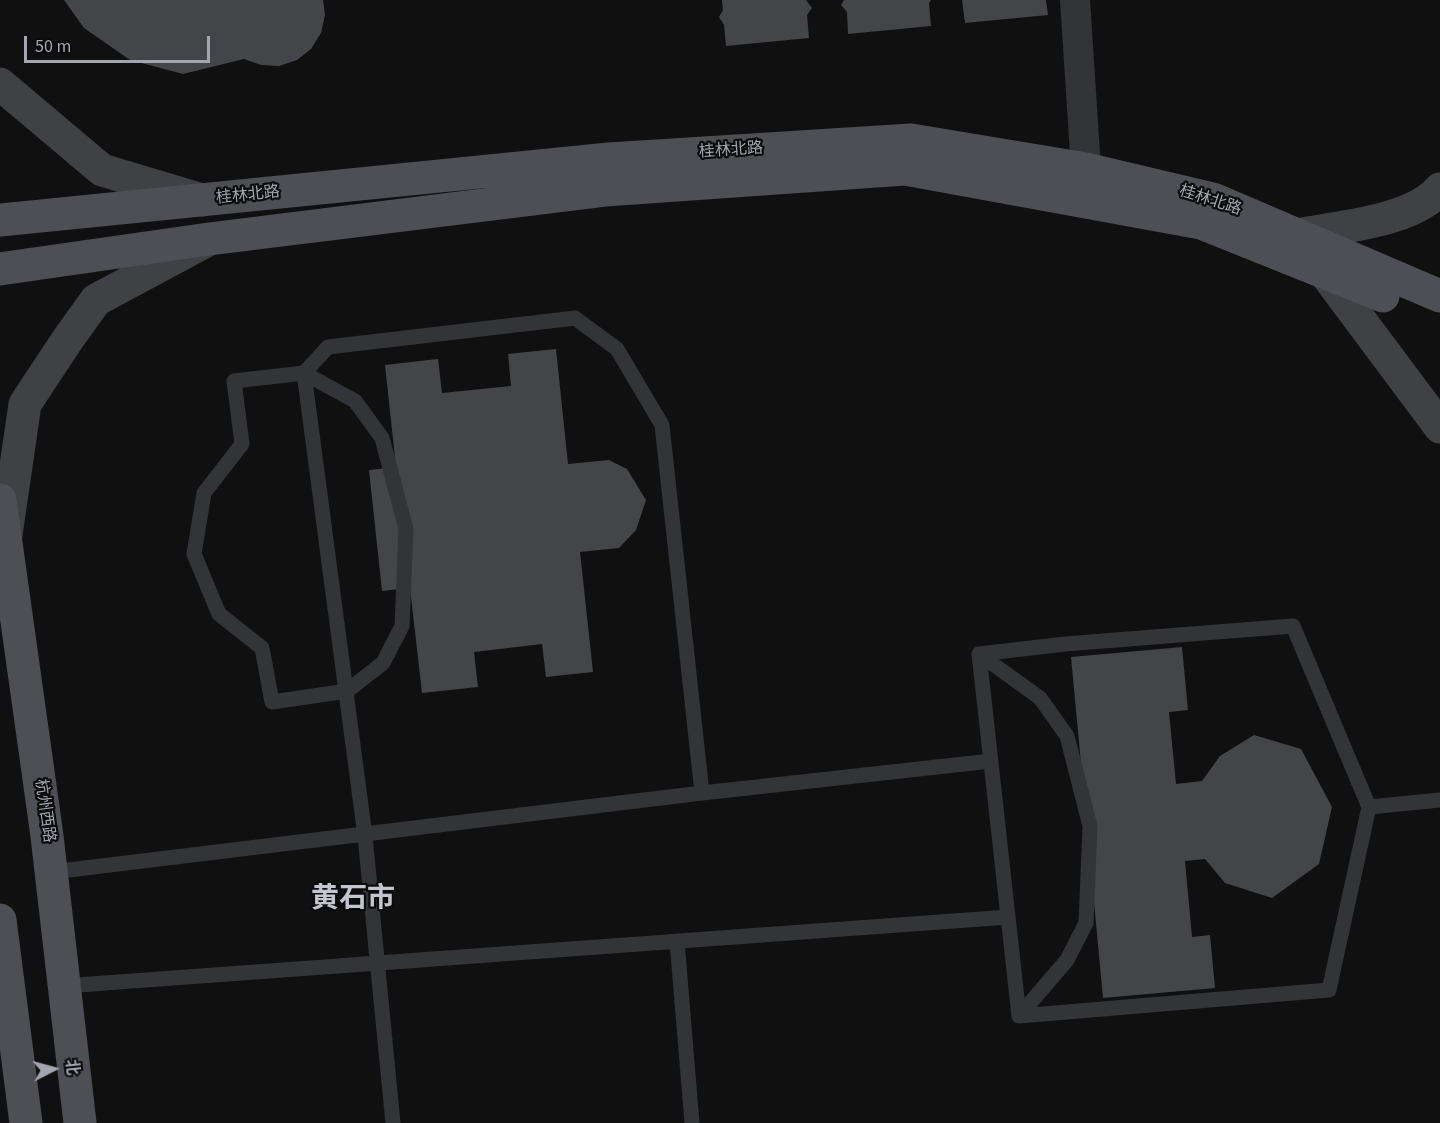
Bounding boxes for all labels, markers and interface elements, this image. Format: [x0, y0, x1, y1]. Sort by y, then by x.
scale bar [27, 24, 213, 62]
text: 50 m [35, 34, 71, 59]
street label: 桂林北路 [698, 139, 764, 163]
street label: 桂林北路 [1177, 182, 1243, 220]
street label: 桂林北路 [215, 183, 281, 209]
street label: 杭州西路 [30, 778, 58, 844]
district label: 黄石市 [311, 884, 395, 918]
north arrow [24, 1039, 84, 1099]
text: 北 [60, 1058, 84, 1076]

